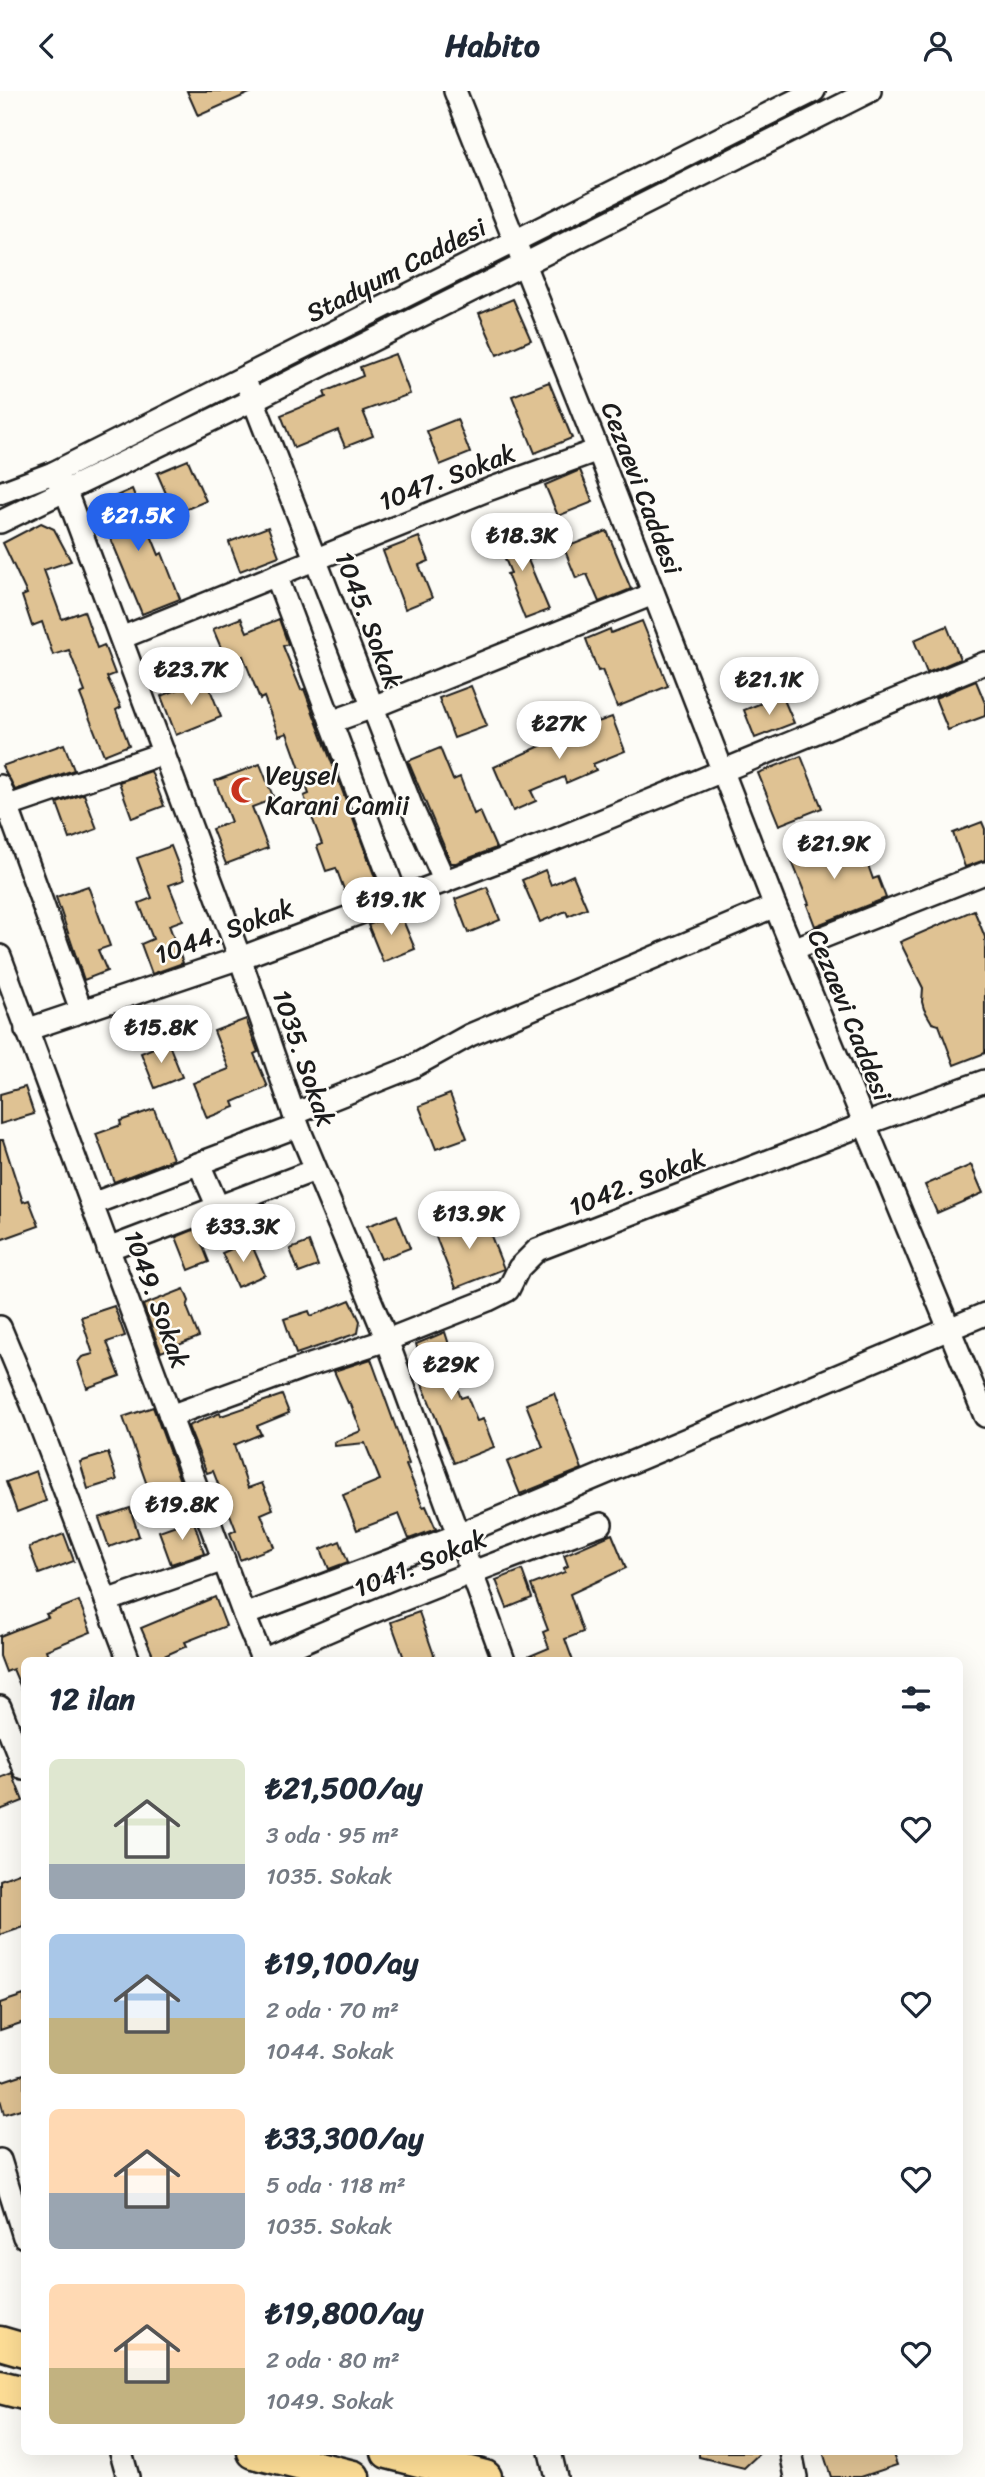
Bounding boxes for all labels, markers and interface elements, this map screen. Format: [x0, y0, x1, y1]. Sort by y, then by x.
text: Habito [445, 17, 540, 74]
icon: back [28, 27, 66, 65]
icon: person [919, 27, 957, 65]
street label: Stadyum Caddesi [298, 204, 495, 335]
street label: Cezaevi Caddesi [588, 395, 696, 582]
street label: 1047. Sokak [372, 430, 522, 524]
pin: ₺21.5K [81, 493, 195, 553]
text: ₺21.5K [103, 495, 173, 536]
pin: ₺18.3K [465, 513, 579, 573]
text: ₺18.3K [487, 515, 557, 556]
street label: 1045. Sokak [322, 544, 416, 696]
pin: ₺23.7K [134, 647, 248, 707]
text: ₺23.7K [155, 649, 227, 690]
pin: ₺21.1K [712, 657, 826, 717]
text: ₺21.1K [736, 659, 802, 700]
pin: ₺27K [518, 701, 600, 761]
text: ₺27K [532, 703, 586, 744]
place label: Veysel Karani Camii [265, 752, 410, 828]
mosque icon: Veysel Karani Camii [229, 775, 259, 805]
pin: ₺21.9K [777, 821, 891, 881]
text: ₺21.9K [799, 823, 869, 864]
pin: ₺19.1K [334, 877, 448, 937]
text: ₺19.1K [357, 879, 425, 920]
street label: 1044. Sokak [148, 885, 300, 977]
street label: Cezaevi Caddesi [795, 922, 906, 1109]
street label: 1035. Sokak [259, 983, 349, 1133]
pin: ₺15.8K [104, 1005, 218, 1065]
text: ₺15.8K [125, 1007, 197, 1048]
street label: 1042. Sokak [562, 1135, 712, 1229]
pin: ₺13.9K [412, 1191, 526, 1251]
text: ₺13.9K [434, 1193, 504, 1234]
pin: ₺33.3K [186, 1205, 300, 1264]
text: ₺33.3K [207, 1206, 279, 1247]
street label: 1049. Sokak [111, 1223, 203, 1375]
pin: ₺29K [410, 1343, 492, 1402]
text: ₺29K [424, 1344, 478, 1385]
pin: ₺19.8K [125, 1483, 239, 1542]
text: ₺19.8K [146, 1484, 218, 1525]
street label: 1041. Sokak [347, 1515, 494, 1611]
text: 12 ilan [49, 1672, 135, 1726]
icon: filters [897, 1680, 935, 1718]
text: ₺21,500/ay [266, 1761, 423, 1815]
icon: home [105, 1787, 189, 1871]
icon: heart [897, 1810, 935, 1848]
text: 3 oda · 95 m² [266, 1815, 399, 1856]
text: 1035. Sokak [266, 1856, 392, 1897]
text: ₺19,100/ay [266, 1936, 418, 1990]
icon: home [105, 1962, 189, 2046]
icon: heart [897, 1985, 935, 2023]
text: 2 oda · 70 m² [266, 1990, 399, 2031]
text: 1044. Sokak [266, 2031, 394, 2072]
text: ₺33,300/ay [266, 2111, 423, 2165]
icon: home [105, 2137, 189, 2221]
icon: heart [897, 2160, 935, 2198]
text: 5 oda · 118 m² [266, 2165, 406, 2206]
text: 1035. Sokak [266, 2206, 392, 2247]
text: ₺19,800/ay [266, 2286, 423, 2340]
icon: home [105, 2312, 189, 2396]
icon: heart [897, 2335, 935, 2373]
text: 2 oda · 80 m² [266, 2340, 400, 2381]
text: 1049. Sokak [266, 2381, 394, 2422]

